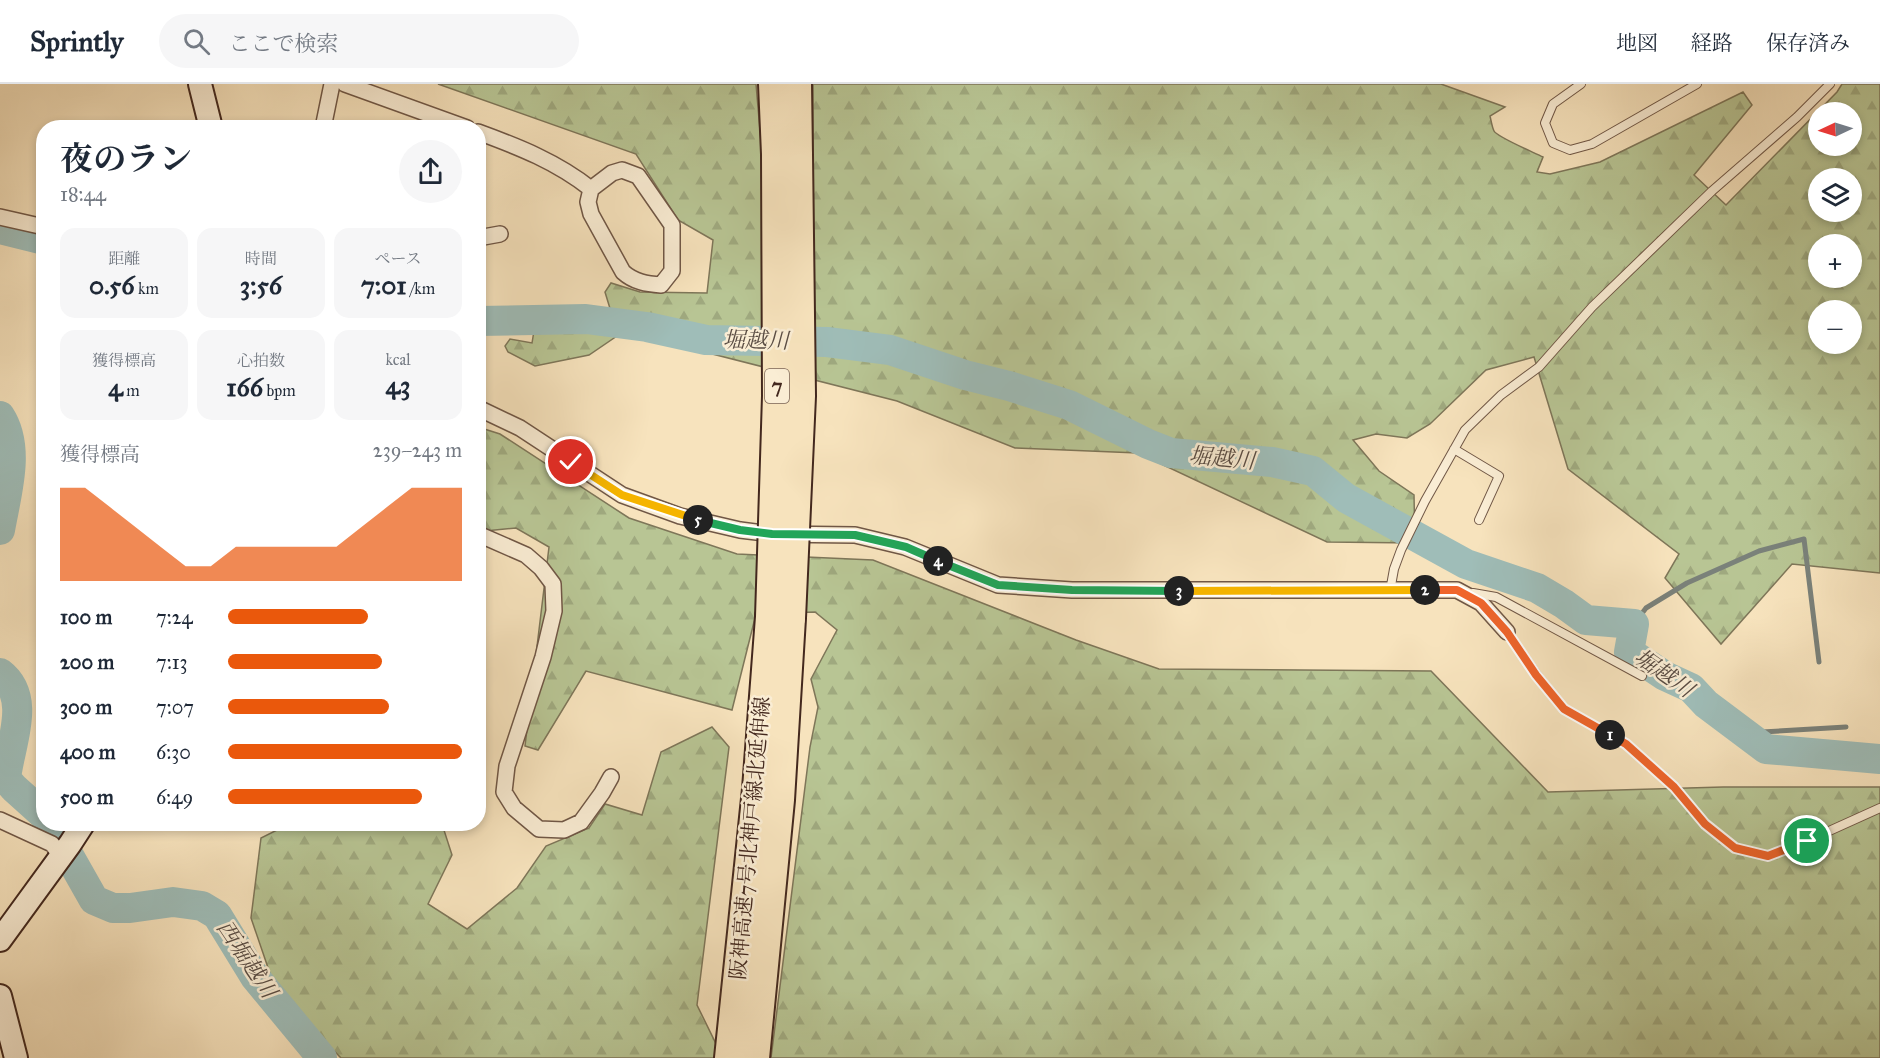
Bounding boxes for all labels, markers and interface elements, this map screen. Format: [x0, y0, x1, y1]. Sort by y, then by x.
search box [159, 14, 579, 68]
text: Sprintly [30, 24, 123, 59]
icon: search [180, 25, 213, 58]
text: ここで検索 [228, 30, 338, 57]
text: 地図 [1616, 30, 1658, 56]
text: 経路 [1691, 30, 1733, 56]
text: 保存済み [1766, 30, 1850, 56]
north arrow [1808, 102, 1862, 156]
map controls [1808, 102, 1862, 354]
text: 夜のラン [60, 139, 192, 179]
button: share [399, 140, 462, 203]
button: layers [1808, 168, 1862, 222]
text: 18:44 [60, 182, 106, 206]
button: + [1808, 234, 1862, 288]
text: 距離 [108, 249, 140, 268]
text: 時間 [245, 249, 277, 268]
text: ペース [374, 249, 422, 268]
text: 0.56 [89, 269, 135, 301]
text: 3:56 [240, 269, 282, 301]
text: 7:01 [361, 269, 406, 301]
text: km [135, 279, 159, 298]
text: /km [406, 279, 435, 298]
button: − [1808, 300, 1862, 354]
water label: 堀越川 [723, 326, 791, 354]
text: kcal [385, 350, 411, 369]
text: 獲得標高 [92, 351, 156, 370]
text: 心拍数 [237, 351, 285, 370]
text: 43 [386, 369, 410, 401]
road number: 7 [765, 369, 789, 403]
text: 4 [108, 371, 123, 403]
text: 166 [226, 371, 263, 403]
text: m [123, 381, 140, 400]
text: bpm [263, 381, 296, 400]
pin [545, 436, 596, 487]
text: 239–243 m [373, 438, 462, 462]
text: 獲得標高 [60, 442, 140, 466]
water label: 堀越川 [1188, 442, 1258, 474]
icon: check [554, 445, 587, 478]
pin: 5 [683, 505, 713, 535]
text: 5 [694, 510, 702, 529]
pin: 4 [923, 546, 953, 576]
text: 4 [934, 551, 942, 570]
pin: 2 [1410, 575, 1440, 605]
pin: 3 [1164, 576, 1194, 606]
text: 2 [1421, 580, 1429, 599]
text: 3 [1176, 581, 1182, 600]
text: 100 m [60, 605, 112, 629]
text: 7:24 [156, 605, 193, 629]
water label: 堀越川 [1629, 643, 1700, 704]
text: 200 m [60, 650, 114, 674]
text: 7:13 [156, 650, 188, 674]
text: 300 m [60, 695, 112, 719]
text: 7:07 [156, 695, 194, 719]
street label: 阪神高速7号北神戸線北延伸線 [725, 695, 775, 981]
pin: 1 [1595, 720, 1625, 750]
text: 1 [1607, 725, 1613, 744]
text: 400 m [60, 740, 116, 764]
text: 6:30 [156, 740, 191, 764]
text: 500 m [60, 785, 114, 809]
text: 6:49 [156, 785, 193, 809]
pin [1781, 815, 1832, 866]
icon: arrive [1790, 824, 1823, 857]
water label: 西堀越川 [211, 915, 284, 1005]

